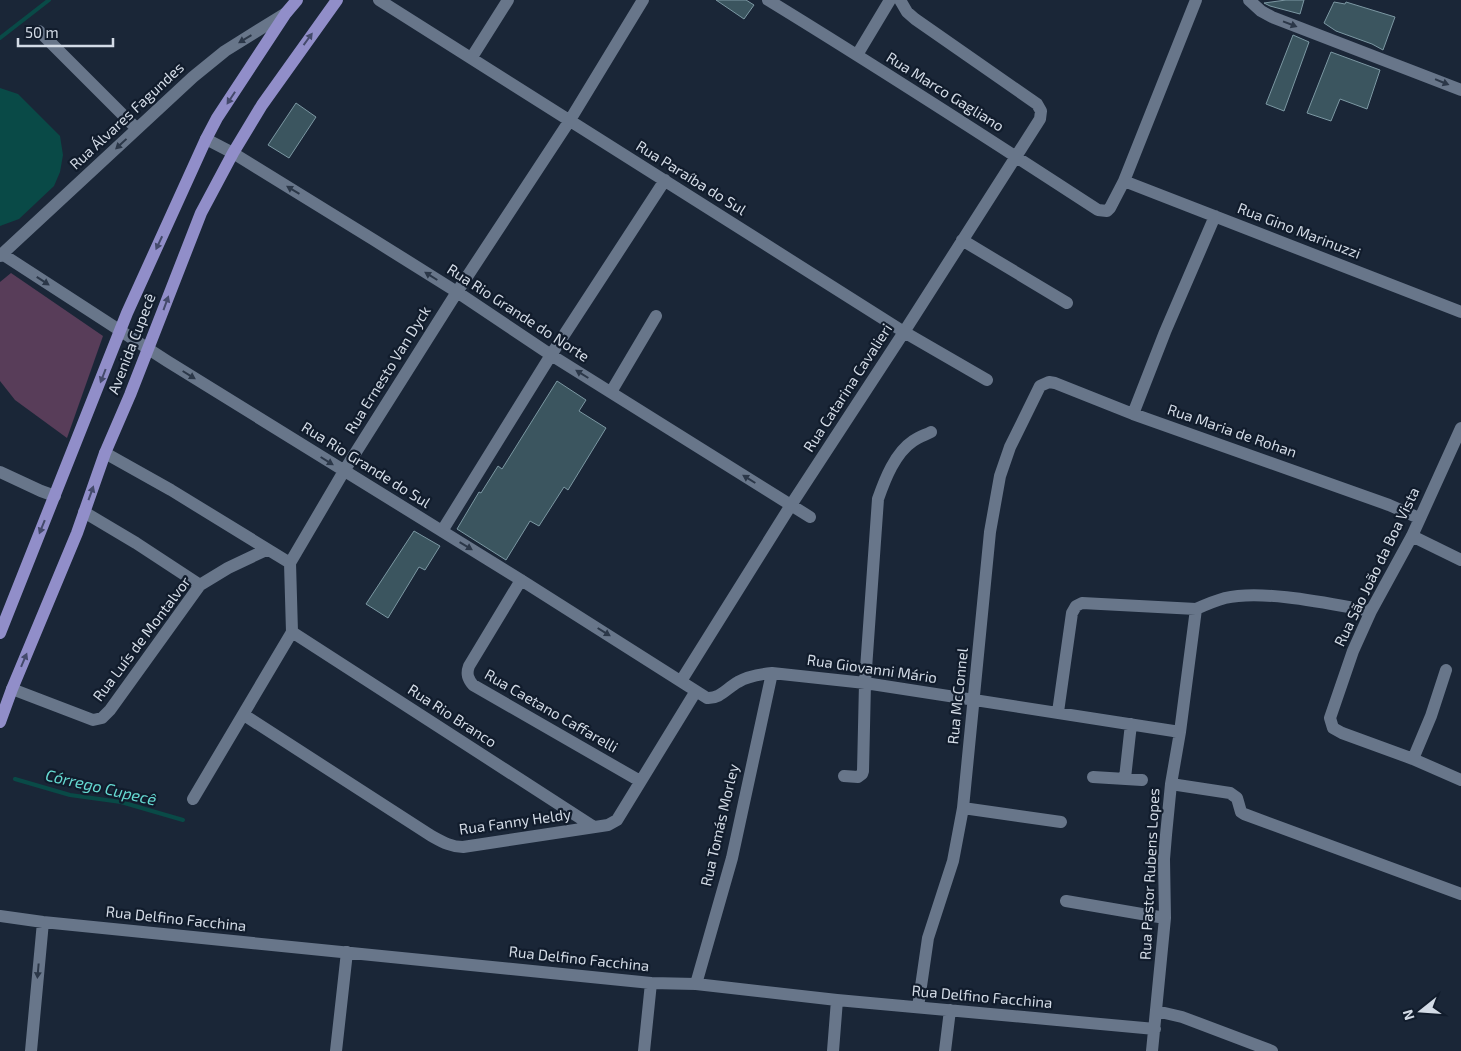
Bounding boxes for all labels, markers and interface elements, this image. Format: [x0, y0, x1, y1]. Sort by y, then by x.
scale bar [18, 15, 112, 47]
one-way arrow [1283, 21, 1298, 28]
text: 50 m [25, 23, 59, 41]
one-way arrow [303, 33, 314, 46]
one-way arrow [238, 35, 251, 44]
street label: Rua Marco Gagliano [883, 48, 1008, 135]
street label: Rua Álvares Fagundes [66, 58, 187, 173]
one-way arrow [1435, 79, 1449, 87]
one-way arrow [226, 91, 235, 104]
street label: Rua Paraíba do Sul [633, 136, 750, 219]
one-way arrow [116, 138, 128, 150]
one-way arrow [286, 186, 300, 195]
street label: Rua Gino Marinuzzi [1235, 198, 1364, 262]
one-way arrow [155, 236, 163, 250]
street label: Rua Rio Grande do Norte [444, 259, 593, 365]
one-way arrow [425, 271, 438, 281]
one-way arrow [36, 276, 49, 285]
street label: Avenida Cupecê [104, 291, 159, 397]
one-way arrow [162, 295, 170, 310]
street label: Rua Ernesto Van Dyck [341, 302, 434, 437]
street label: Rua Catarina Cavalieri [799, 320, 895, 455]
one-way arrow [98, 369, 106, 384]
one-way arrow [183, 370, 196, 379]
one-way arrow [575, 370, 588, 379]
street label: Rua Maria de Rohan [1165, 399, 1299, 461]
street label: Rua Rio Grande do Sul [299, 417, 435, 511]
one-way arrow [321, 456, 334, 465]
one-way arrow [743, 475, 756, 484]
street label: Rua São João da Boa Vista [1330, 484, 1423, 649]
one-way arrow [87, 485, 95, 500]
one-way arrow [38, 520, 46, 534]
one-way arrow [459, 541, 472, 550]
street label: Rua Luís de Montalvor [89, 573, 194, 704]
one-way arrow [597, 627, 610, 636]
street label: Rua McConnel [943, 646, 971, 745]
street label: Rua Giovanni Mário [806, 650, 938, 686]
one-way arrow [20, 652, 28, 667]
street label: Rua Caetano Caffarelli [482, 665, 621, 756]
street label: Rua Rio Branco [405, 680, 500, 751]
street label: Rua Tomás Morley [696, 762, 742, 888]
water label: Córrego Cupecê [44, 765, 159, 809]
street label: Rua Pastor Rubens Lopes [1136, 788, 1162, 960]
street label: Rua Fanny Heldy [458, 804, 572, 838]
street label: Rua Delfino Facchina [105, 902, 247, 934]
street label: Rua Delfino Facchina [508, 942, 650, 974]
one-way arrow [34, 963, 42, 979]
street label: Rua Delfino Facchina [911, 981, 1053, 1011]
north arrow [1396, 986, 1446, 1036]
text: N [1398, 1008, 1418, 1022]

